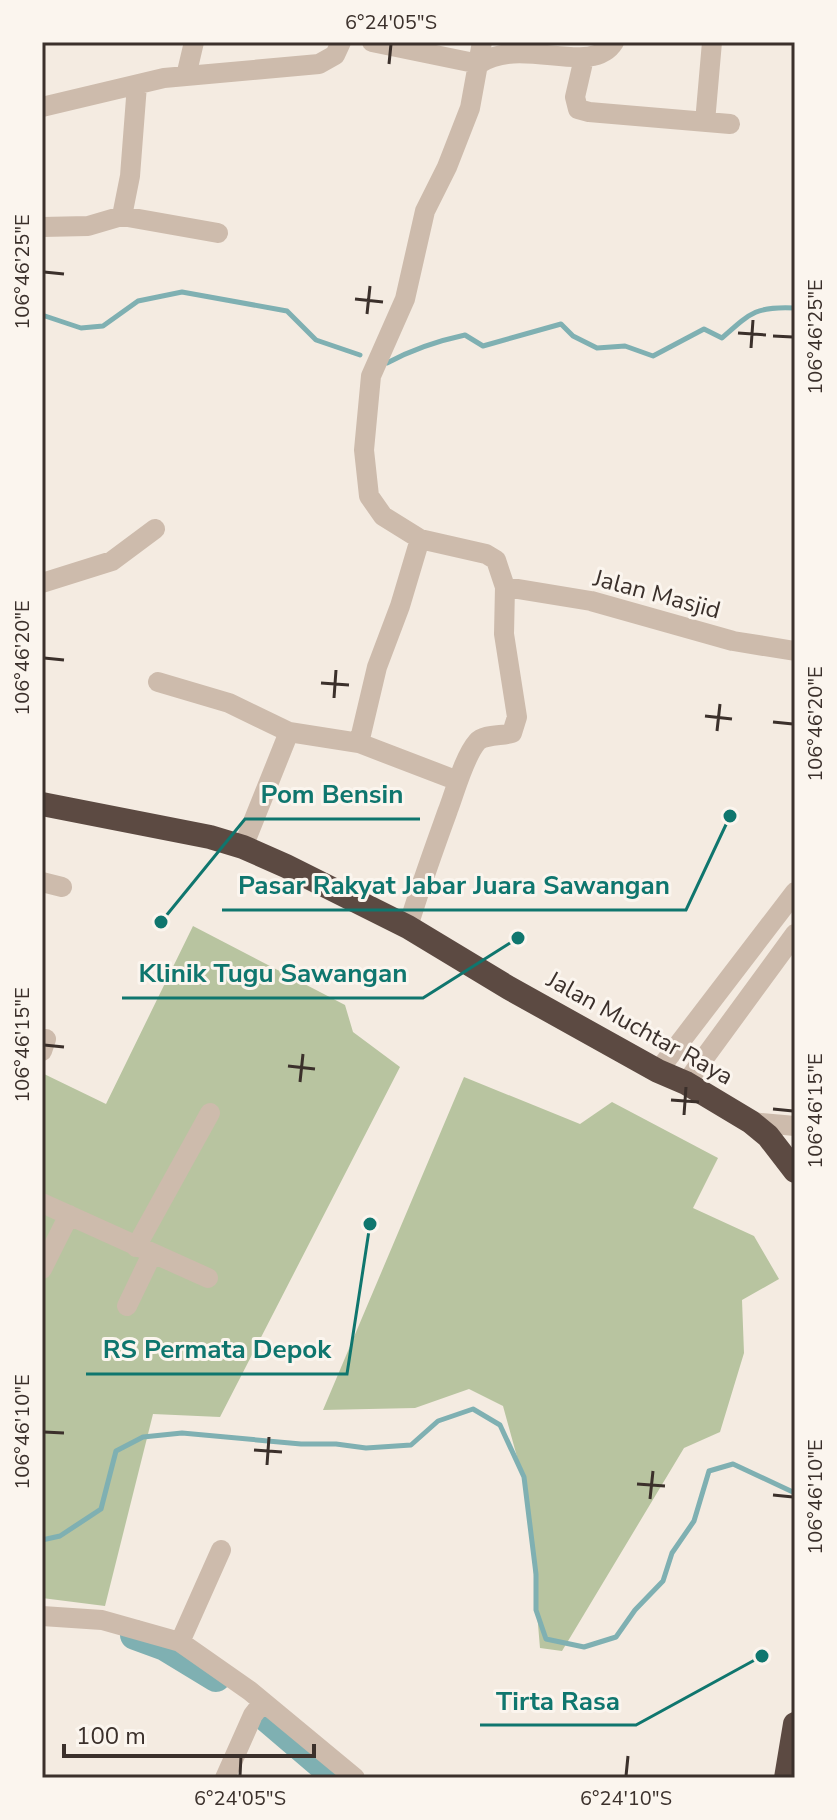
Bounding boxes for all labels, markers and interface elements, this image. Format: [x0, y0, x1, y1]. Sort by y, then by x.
text: 6°24'05"S [345, 9, 437, 36]
text: 106°46'25"E [9, 214, 36, 330]
text: 106°46'25"E [802, 279, 829, 395]
street label: Jalan Masjid [589, 561, 724, 626]
text: 106°46'20"E [9, 600, 36, 716]
text: 106°46'20"E [802, 666, 829, 782]
callout: Pom Bensin [245, 769, 420, 819]
text: Pom Bensin [261, 777, 403, 812]
callout: Pasar Rakyat Jabar Juara Sawangan [222, 860, 686, 910]
text: Pasar Rakyat Jabar Juara Sawangan [238, 868, 670, 903]
callout: Klinik Tugu Sawangan [122, 948, 423, 998]
text: Klinik Tugu Sawangan [139, 956, 408, 991]
street label: Jalan Muchtar Raya [540, 963, 739, 1092]
text: 106°46'15"E [9, 987, 36, 1103]
text: 106°46'15"E [802, 1053, 829, 1169]
callout: RS Permata Depok [86, 1324, 347, 1374]
text: RS Permata Depok [103, 1332, 332, 1367]
text: 106°46'10"E [9, 1374, 36, 1490]
text: 106°46'10"E [802, 1439, 829, 1555]
callout: Tirta Rasa [480, 1675, 636, 1725]
text: Tirta Rasa [496, 1684, 620, 1719]
scale bar [64, 1708, 314, 1758]
text: 100 m [76, 1720, 146, 1752]
text: 6°24'05"S [194, 1785, 286, 1812]
text: 6°24'10"S [580, 1785, 672, 1812]

